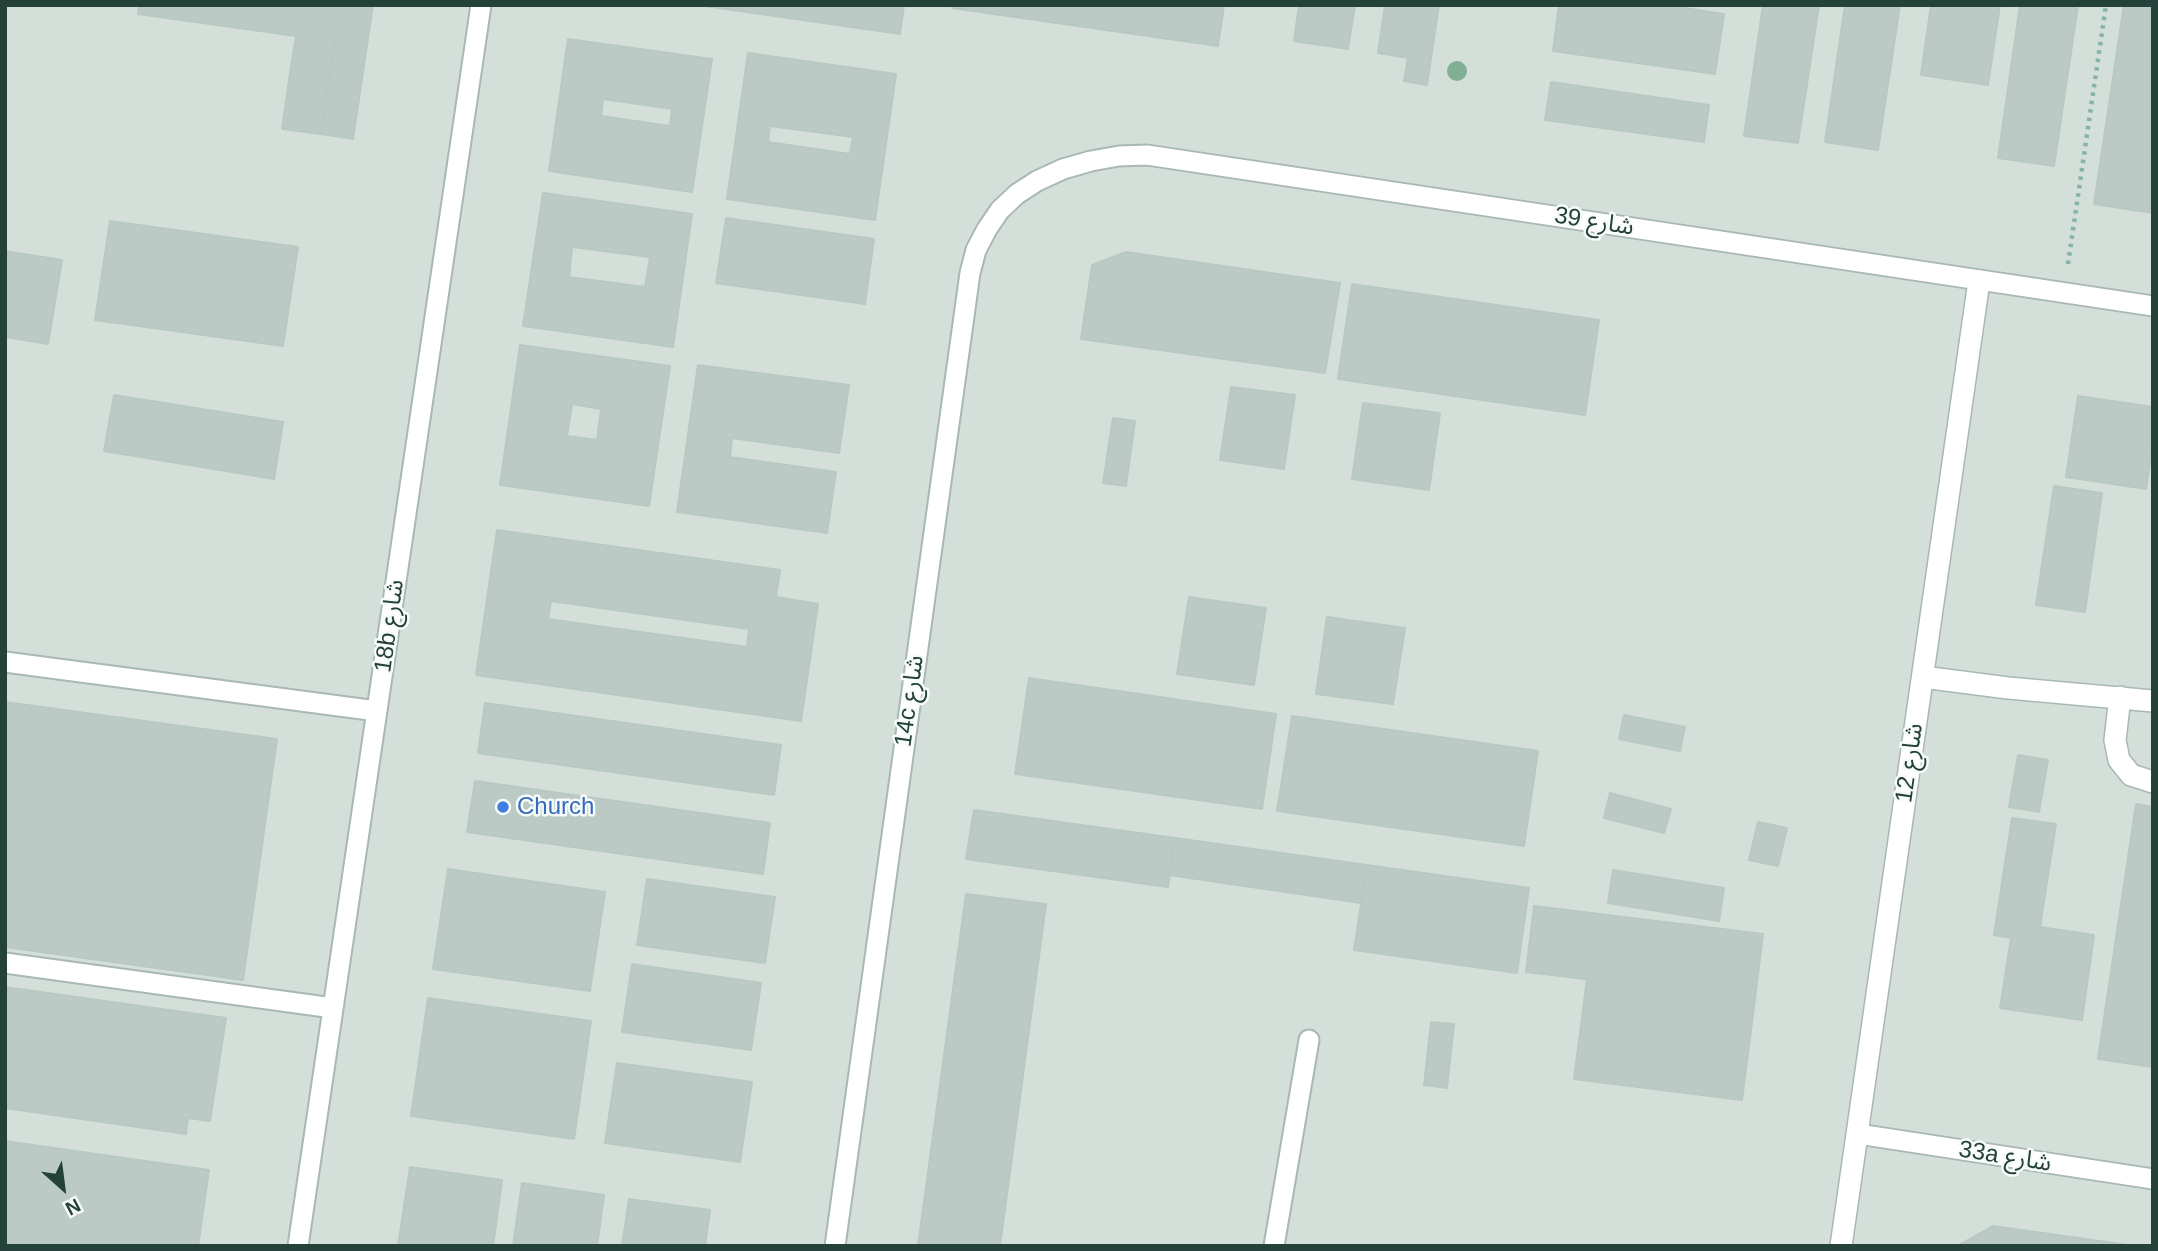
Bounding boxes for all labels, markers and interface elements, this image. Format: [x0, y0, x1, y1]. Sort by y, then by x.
street label: شارع 39 [1552, 202, 1636, 242]
street label: 18b شارع [369, 578, 411, 674]
street label: 14c شارع [889, 653, 931, 749]
street label: شارع 12 [1890, 721, 1930, 805]
place label: Church [517, 793, 594, 821]
marker: Church [495, 799, 511, 815]
street label: 33a شارع [1957, 1135, 2053, 1179]
north arrow [28, 1153, 98, 1223]
text: N [62, 1194, 84, 1219]

